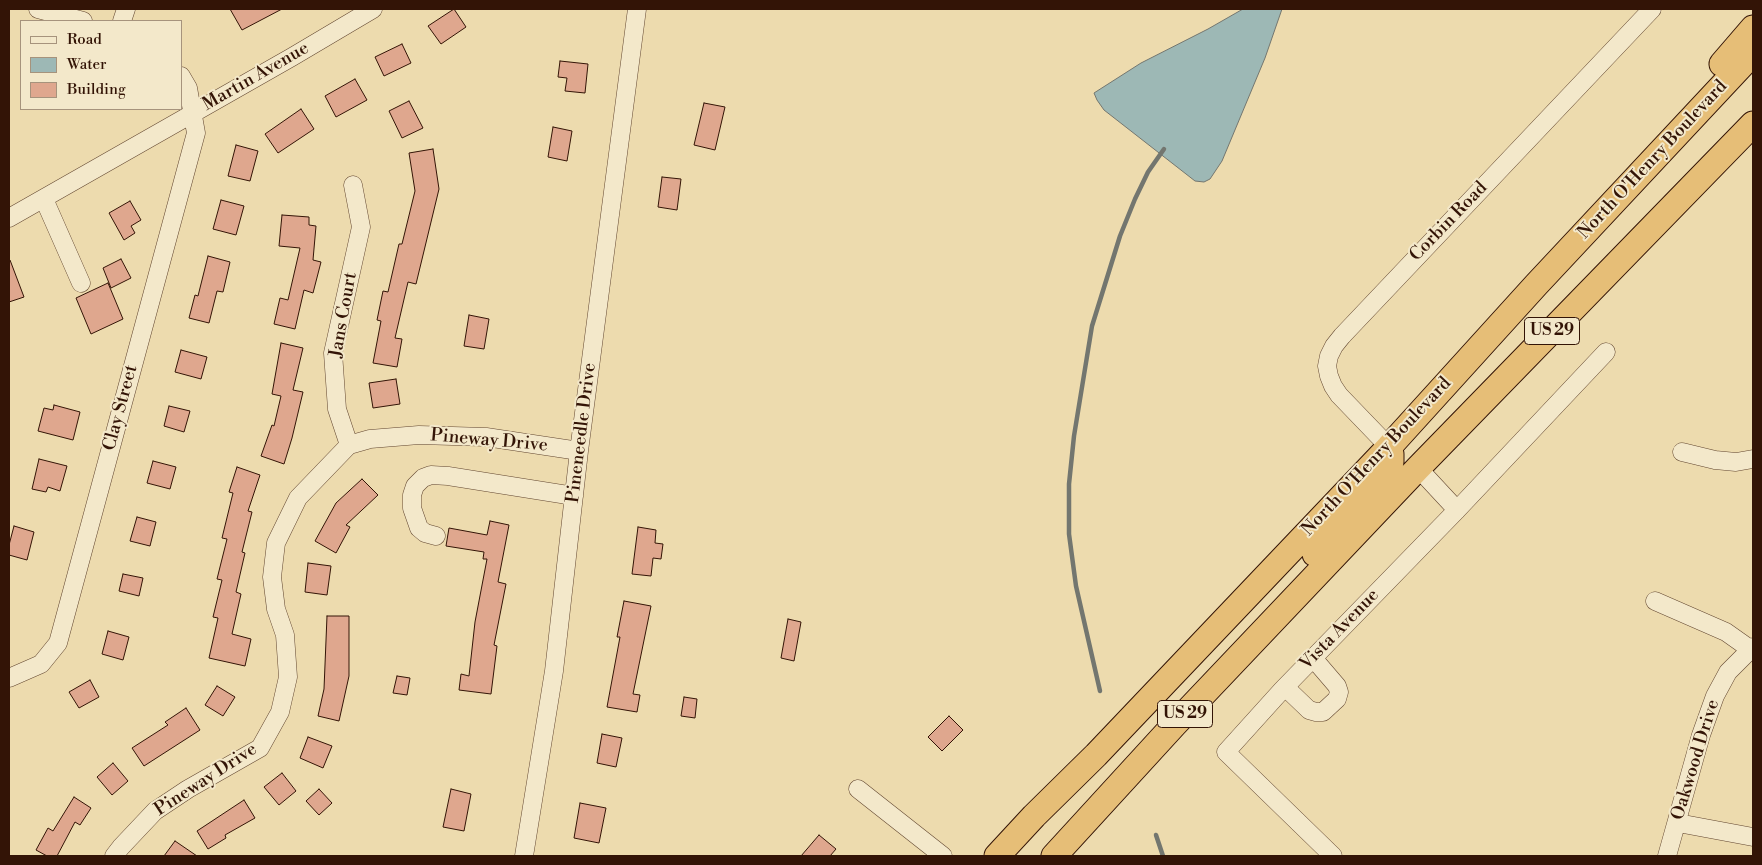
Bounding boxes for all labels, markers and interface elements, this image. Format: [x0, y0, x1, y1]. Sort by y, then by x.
legend [20, 20, 182, 110]
text: Road [67, 30, 102, 49]
street label: Martin Avenue [199, 38, 313, 116]
text: Water [67, 55, 106, 74]
street label: North O'Henry Boulevard [1574, 76, 1732, 244]
text: Building [67, 80, 126, 99]
street label: Corbin Road [1406, 178, 1492, 266]
street label: Jans Court [326, 271, 362, 359]
road number: US 29 [1524, 318, 1580, 344]
street label: Pineneedle Drive [563, 362, 601, 504]
street label: Clay Street [99, 363, 143, 453]
street label: North O'Henry Boulevard [1298, 373, 1456, 541]
street label: Pineway Drive [429, 425, 549, 457]
street label: Vista Avenue [1296, 585, 1384, 675]
street label: Oakwood Drive [1667, 697, 1725, 823]
road number: US 29 [1158, 701, 1212, 728]
street label: Pineway Drive [151, 739, 261, 821]

